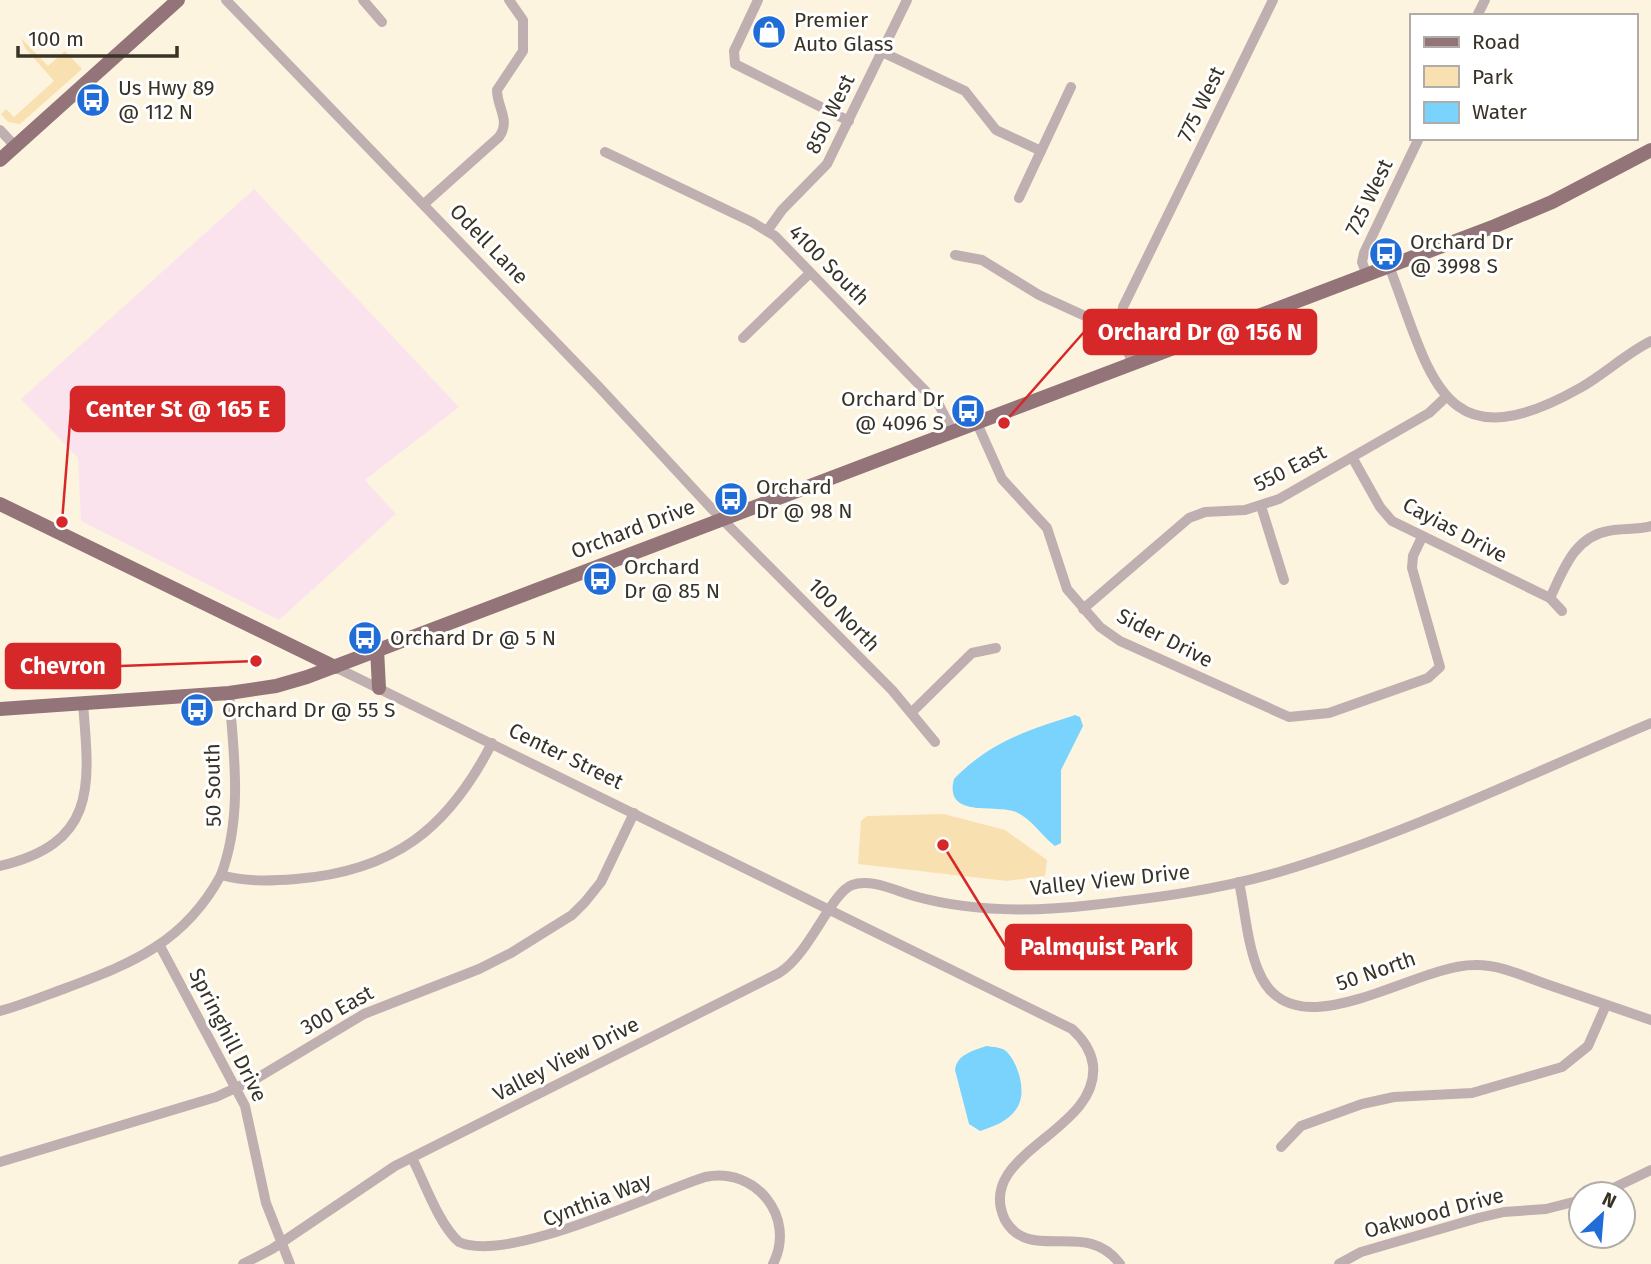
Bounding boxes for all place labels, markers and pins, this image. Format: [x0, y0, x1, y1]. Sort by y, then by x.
place label: Premier Auto Glass [794, 7, 893, 57]
shop icon: Premier Auto Glass [750, 13, 788, 51]
place label: Us Hwy 89 @ 112 N [118, 75, 215, 125]
bus stop icon: Us Hwy 89 @ 112 N [74, 81, 112, 119]
place label: Orchard Dr @ 3998 S [1410, 229, 1513, 279]
bus stop icon: Orchard Dr @ 3998 S [1367, 235, 1405, 273]
callout: Orchard Dr @ 156 N [1084, 310, 1316, 354]
place label: Orchard Dr @ 4096 S [841, 386, 944, 436]
callout: Center St @ 165 E [71, 387, 284, 431]
bus stop icon: Orchard Dr @ 4096 S [949, 392, 987, 430]
place label: Orchard Dr @ 98 N [756, 474, 853, 524]
bus stop icon: Orchard Dr @ 98 N [712, 480, 750, 518]
place label: Orchard Dr @ 85 N [624, 554, 720, 604]
bus stop icon: Orchard Dr @ 85 N [581, 560, 619, 598]
bus stop icon: Orchard Dr @ 5 N [346, 619, 384, 657]
place label: Orchard Dr @ 5 N [390, 625, 556, 651]
callout: Chevron [6, 644, 120, 688]
bus stop icon: Orchard Dr @ 55 S [178, 691, 216, 729]
place label: Orchard Dr @ 55 S [222, 697, 396, 723]
callout: Palmquist Park [1006, 925, 1191, 969]

